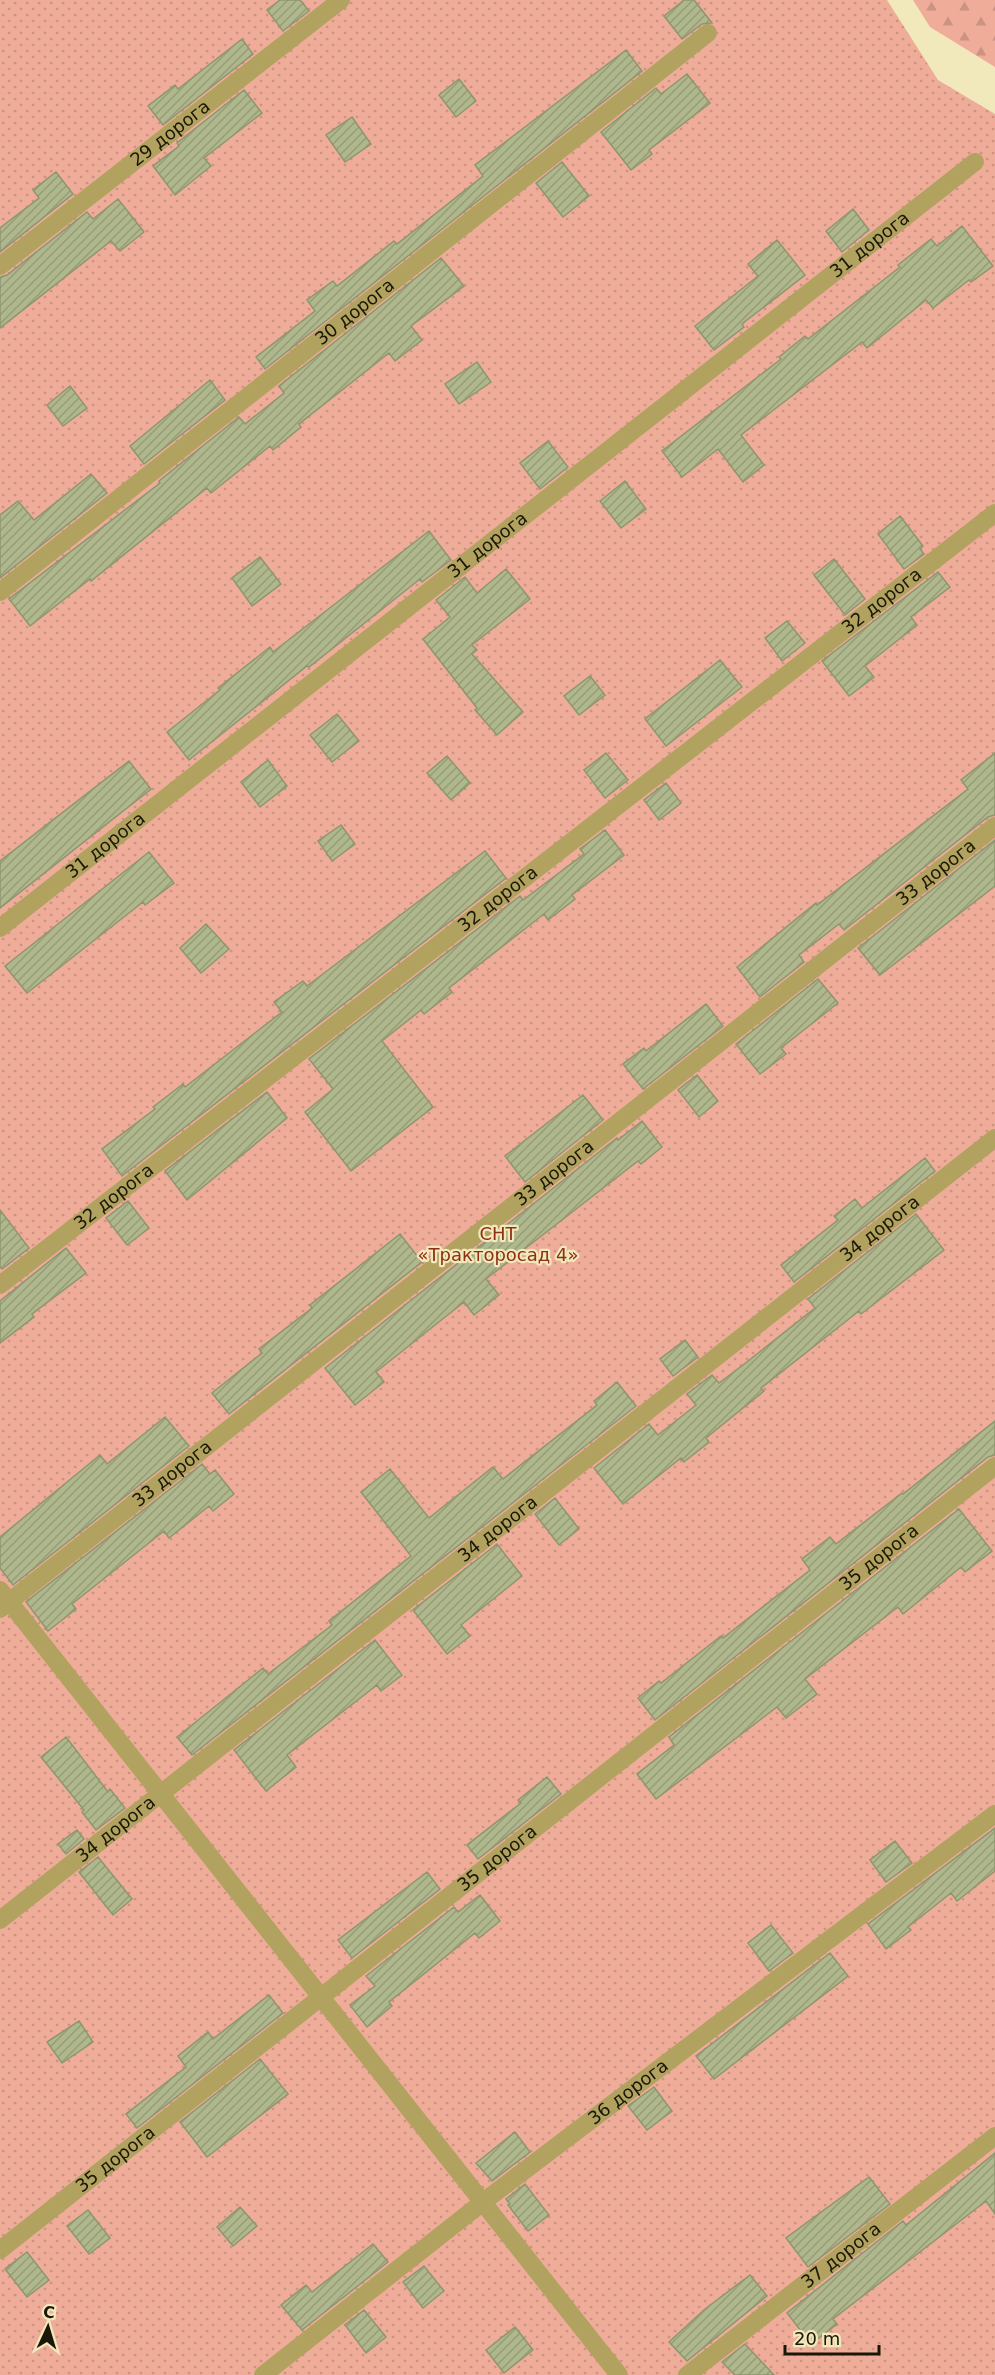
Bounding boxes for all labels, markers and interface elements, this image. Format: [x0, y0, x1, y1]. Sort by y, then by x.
street label: 29 дорога [126, 95, 214, 170]
street label: 31 дорога [826, 207, 913, 282]
street label: 30 дорога [311, 274, 398, 349]
street label: 31 дорога [443, 507, 531, 582]
street label: 32 дорога [837, 563, 925, 638]
street label: 31 дорога [61, 807, 149, 882]
street label: 33 дорога [892, 834, 979, 910]
street label: 32 дорога [453, 861, 541, 936]
street label: 33 дорога [510, 1135, 598, 1210]
street label: 32 дорога [69, 1159, 157, 1234]
street label: 34 дорога [836, 1191, 923, 1266]
park label: СНТ «Тракторосад 4» [418, 1223, 578, 1265]
street label: 33 дорога [128, 1436, 216, 1511]
street label: 34 дорога [454, 1491, 541, 1566]
street label: 35 дорога [835, 1519, 922, 1595]
street label: 34 дорога [71, 1791, 159, 1866]
street label: 35 дорога [453, 1820, 541, 1896]
street label: 36 дорога [584, 2055, 672, 2129]
street label: 35 дорога [71, 2121, 159, 2196]
street label: 37 дорога [797, 2218, 885, 2292]
north arrow [18, 2297, 78, 2357]
text: С [42, 2303, 56, 2322]
scale bar [785, 2318, 880, 2356]
text: 20 m [794, 2328, 840, 2349]

